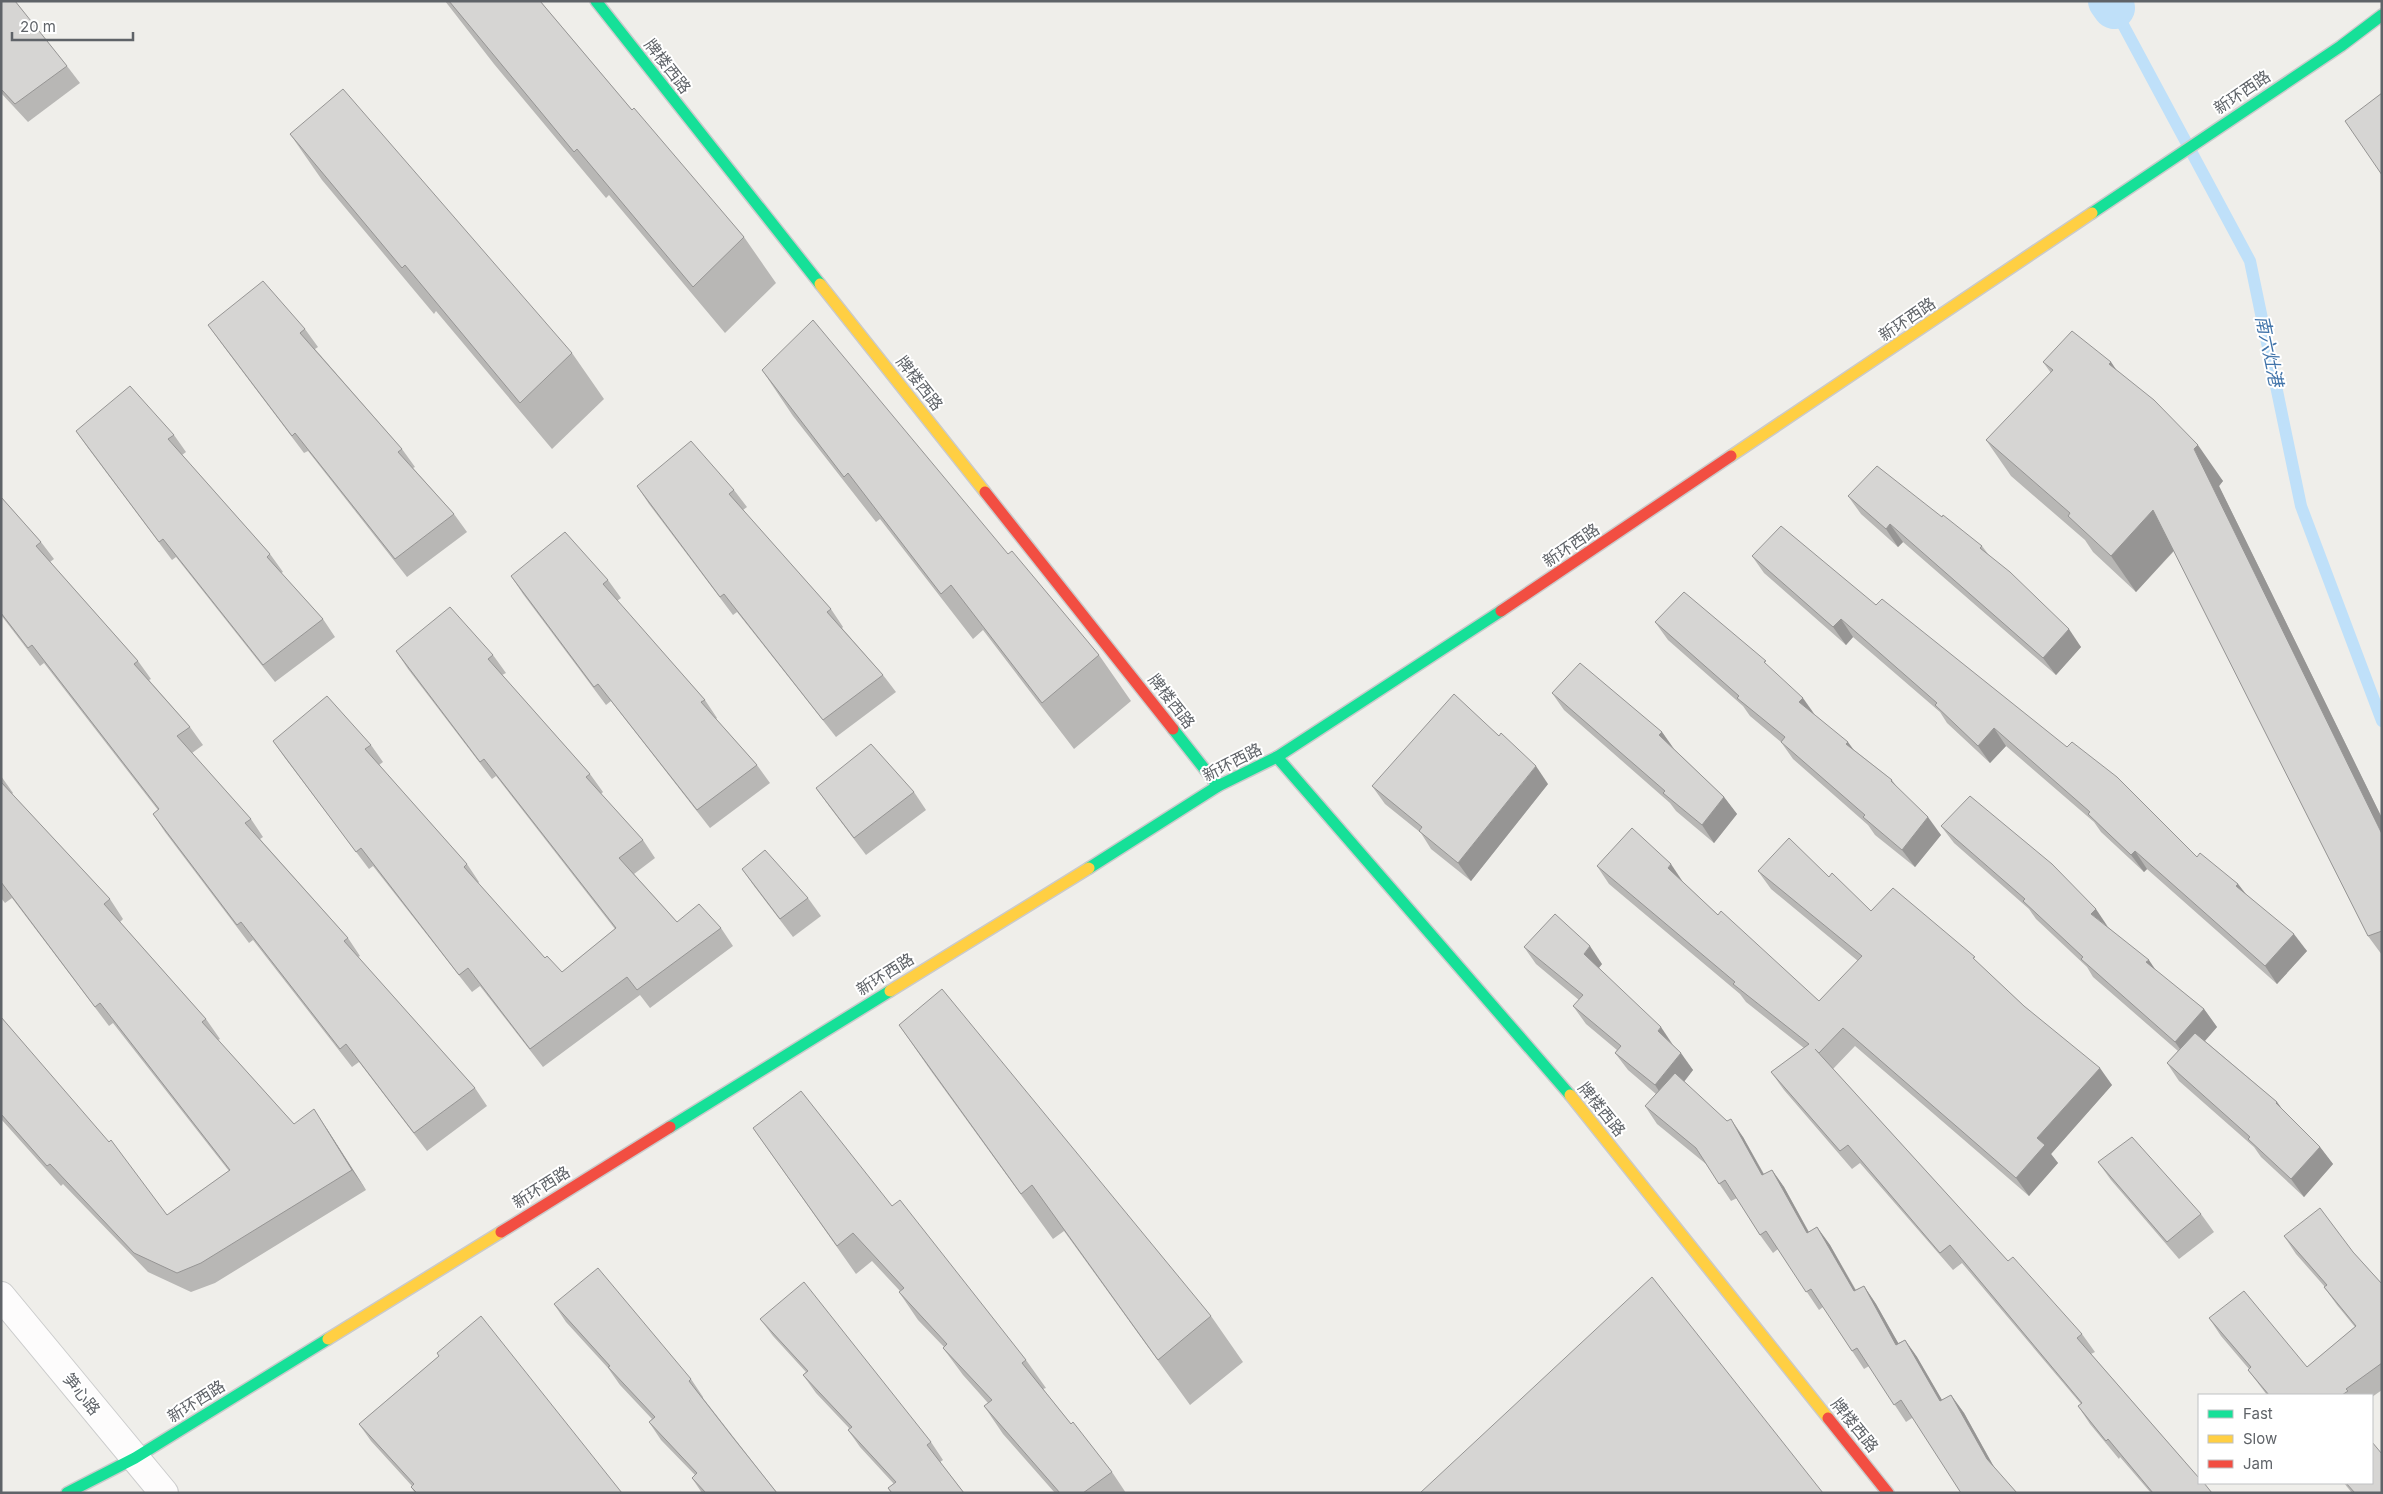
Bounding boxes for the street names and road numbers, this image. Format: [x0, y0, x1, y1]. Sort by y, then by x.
street label: 牌楼西路 [640, 35, 696, 97]
street label: 新环西路 [2210, 66, 2274, 118]
street label: 新环西路 [1875, 293, 1939, 345]
street label: 牌楼西路 [892, 352, 948, 414]
street label: 新环西路 [1539, 519, 1603, 571]
street label: 牌楼西路 [1144, 670, 1200, 732]
street label: 新环西路 [1199, 739, 1265, 785]
street label: 新环西路 [853, 949, 917, 999]
street label: 牌楼西路 [1574, 1078, 1630, 1140]
street label: 新环西路 [509, 1162, 573, 1212]
street label: 笋心路 [59, 1369, 105, 1419]
street label: 新环西路 [164, 1376, 228, 1426]
street label: 牌楼西路 [1827, 1394, 1883, 1456]

